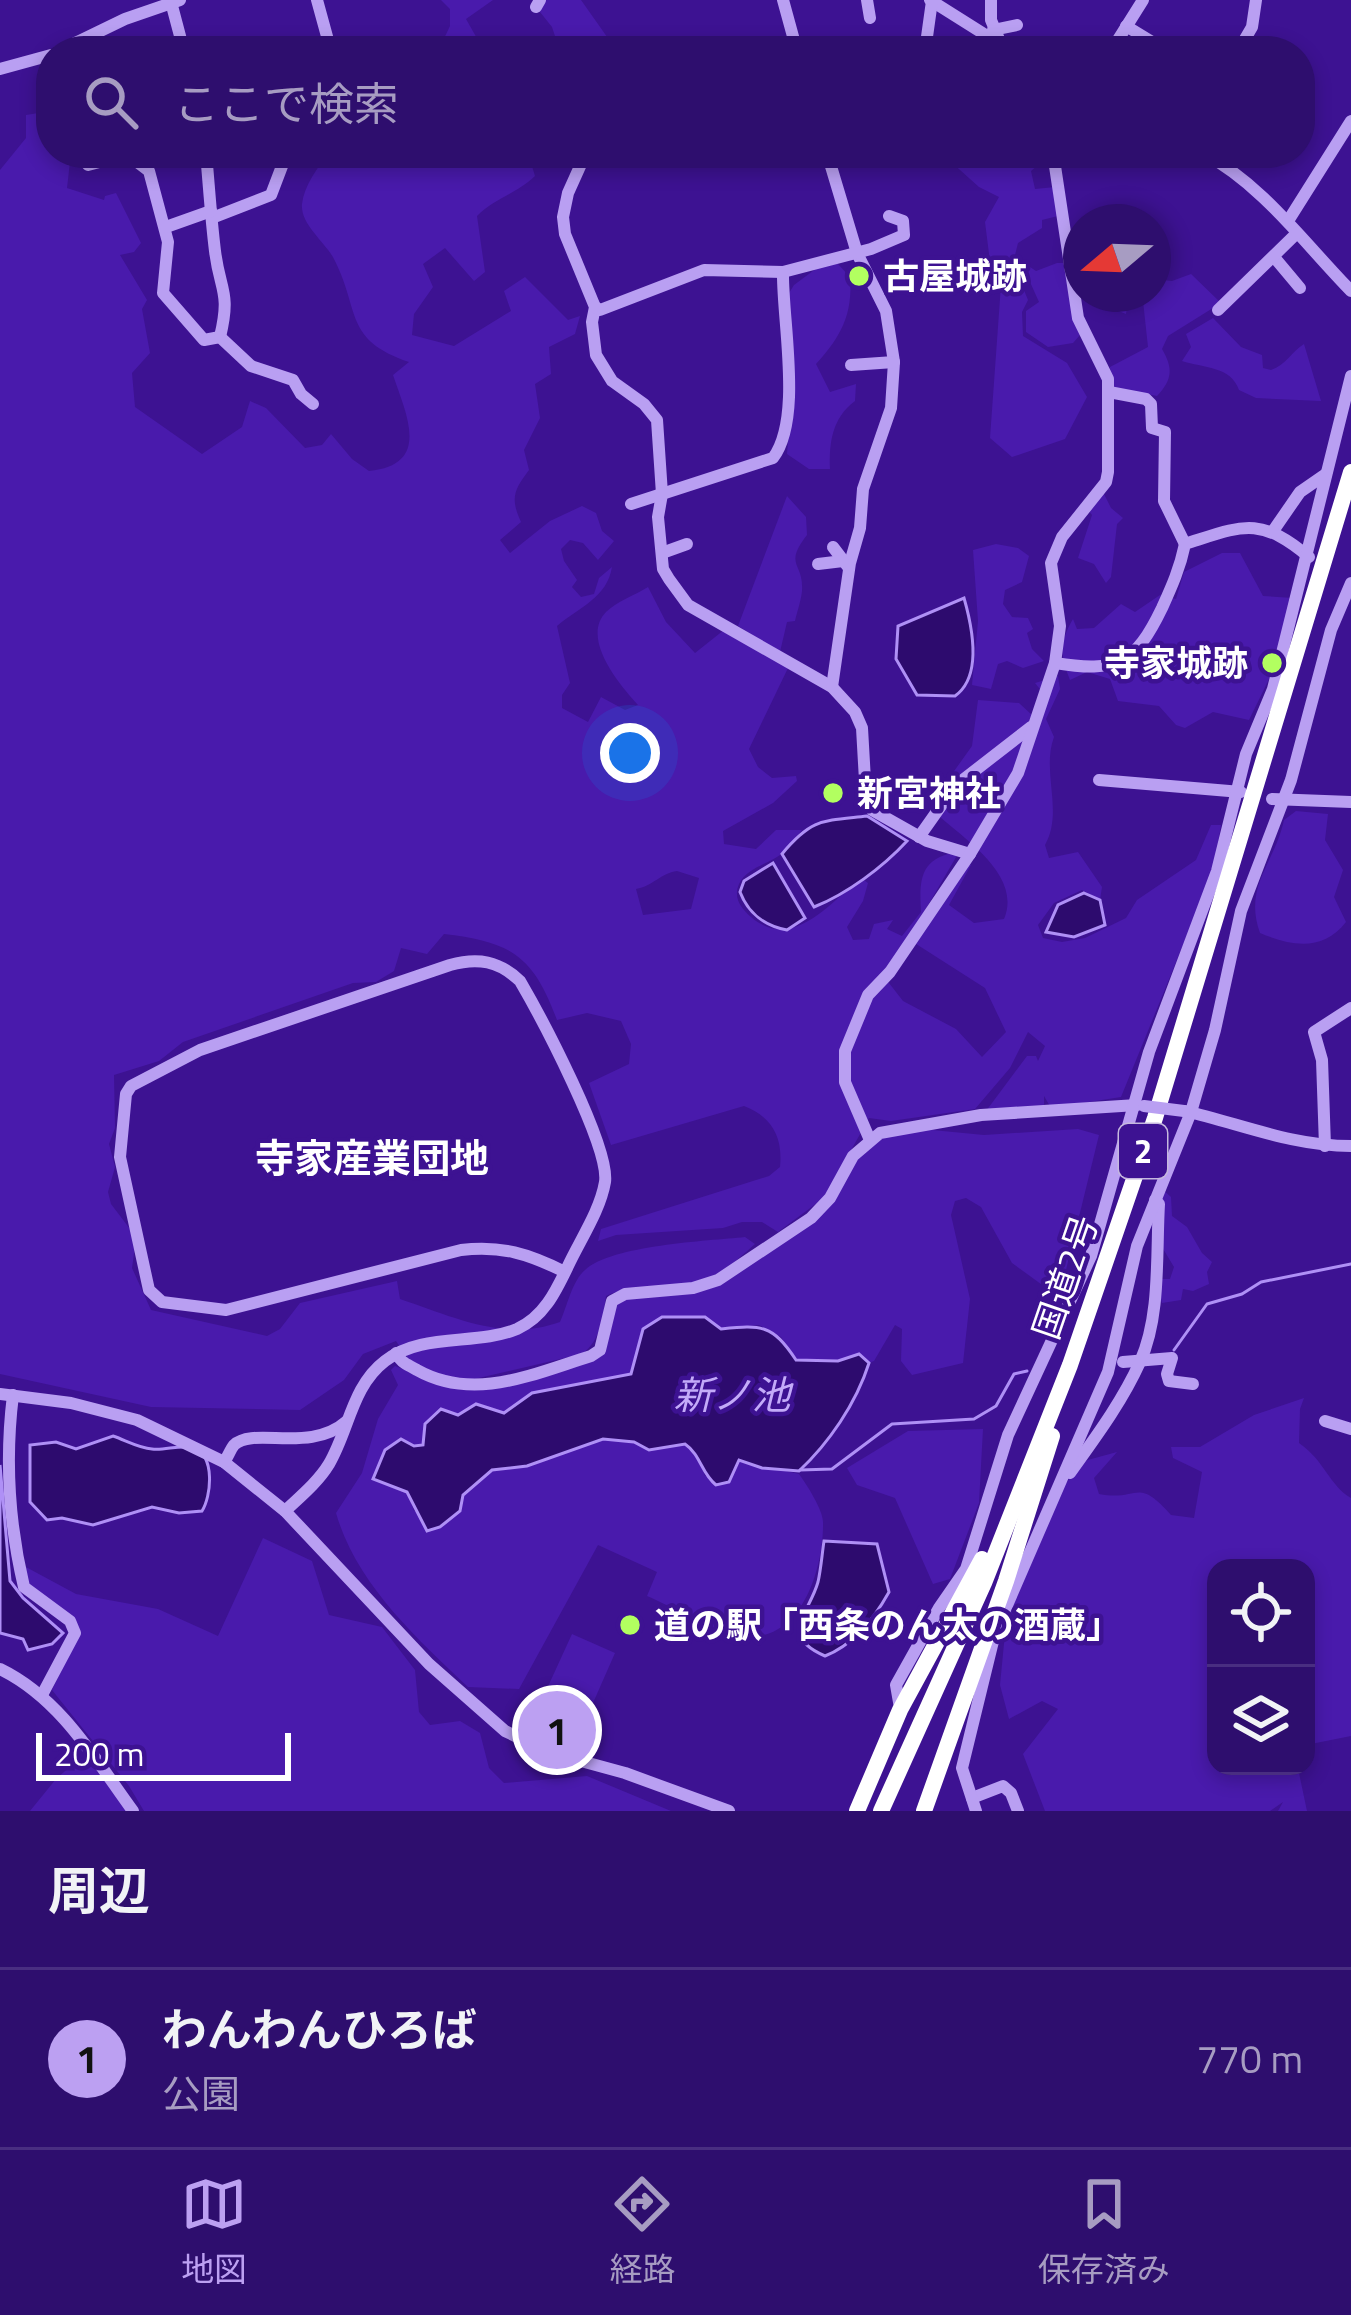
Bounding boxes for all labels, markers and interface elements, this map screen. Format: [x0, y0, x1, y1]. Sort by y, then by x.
search box [36, 36, 1315, 168]
icon: search [78, 69, 144, 135]
text: ここで検索 [174, 69, 399, 137]
north arrow [1063, 204, 1171, 312]
place label: 古屋城跡 [883, 248, 1027, 303]
marker: 古屋城跡 [846, 263, 872, 289]
place label: 寺家城跡 [1104, 635, 1248, 690]
marker: 寺家城跡 [1259, 650, 1285, 676]
your location [600, 723, 660, 783]
place label: 新宮神社 [857, 765, 1001, 820]
marker: 新宮神社 [820, 780, 846, 806]
road number: 2 [1119, 1124, 1167, 1178]
district label: 寺家産業団地 [255, 1128, 489, 1187]
street label: 国道2号 [1018, 1207, 1111, 1346]
water label: 新ノ池 [673, 1365, 794, 1424]
map controls [1207, 1559, 1315, 1775]
button: locate [1207, 1559, 1315, 1667]
place label: 道の駅「西条のん太の酒蔵」 [654, 1597, 1122, 1652]
marker: 道の駅「西条のん太の酒蔵」 [617, 1612, 643, 1638]
button: layers [1207, 1667, 1315, 1775]
pin: 1 [518, 1685, 596, 1775]
scale bar [36, 1727, 291, 1780]
text: 200 m [54, 1729, 144, 1779]
text: 周辺 [48, 1851, 150, 1929]
text: わんわんひろば [162, 1995, 477, 2063]
text: 1 [76, 2029, 98, 2088]
text: 770 m [1196, 2029, 1303, 2088]
text: 公園 [162, 2064, 240, 2123]
tab: 地図 [181, 2171, 247, 2294]
tab: 経路 [609, 2171, 675, 2294]
tab: 保存済み [1038, 2171, 1170, 2294]

